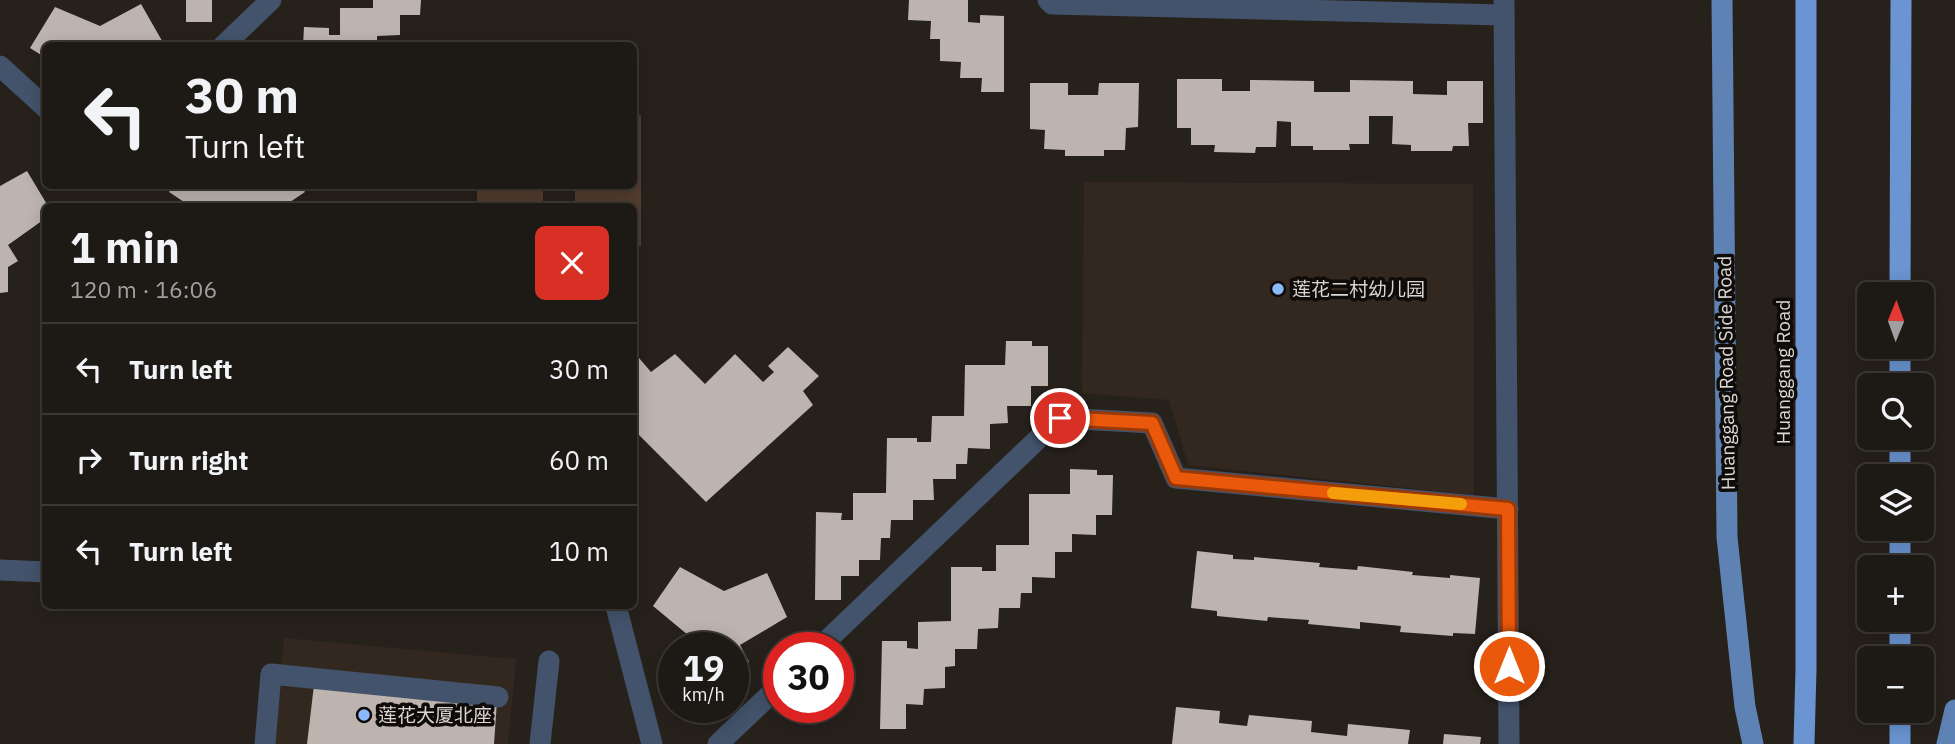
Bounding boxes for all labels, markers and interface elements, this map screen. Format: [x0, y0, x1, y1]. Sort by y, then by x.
text: 30 m [185, 63, 299, 126]
icon: left [70, 70, 161, 161]
text: Turn left [185, 125, 305, 167]
text: 1 min [70, 220, 180, 275]
button: close [535, 226, 609, 300]
street label: Huanggang Road Side Road [1712, 256, 1740, 490]
text: 120 m · 16:06 [70, 274, 217, 304]
place label: 莲花二村幼儿园 [1292, 277, 1425, 301]
marker: 莲花二村幼儿园 [1270, 281, 1286, 297]
north arrow [1857, 282, 1934, 359]
map controls [1857, 282, 1934, 723]
street label: Huanggang Road [1771, 300, 1795, 444]
icon: left [70, 350, 108, 388]
text: Turn left [129, 352, 232, 386]
text: 30 m [549, 352, 609, 386]
button: search [1857, 373, 1934, 450]
pin [1030, 388, 1090, 448]
icon: arrive [1041, 399, 1079, 437]
icon: right [70, 441, 108, 479]
text: Turn right [129, 443, 248, 477]
text: 60 m [549, 443, 609, 477]
button: layers [1857, 464, 1934, 541]
icon: left [70, 532, 108, 570]
text: Turn left [129, 534, 232, 568]
text: 10 m [549, 534, 609, 568]
button: + [1857, 555, 1934, 632]
position arrow [1472, 629, 1546, 703]
speed limit sign: 30 [763, 632, 854, 723]
text: 19 [682, 645, 725, 691]
button: − [1857, 646, 1934, 723]
text: km/h [682, 683, 725, 706]
place label: 莲花大厦北座 [378, 703, 492, 727]
marker: 莲花大厦北座 [356, 707, 372, 723]

